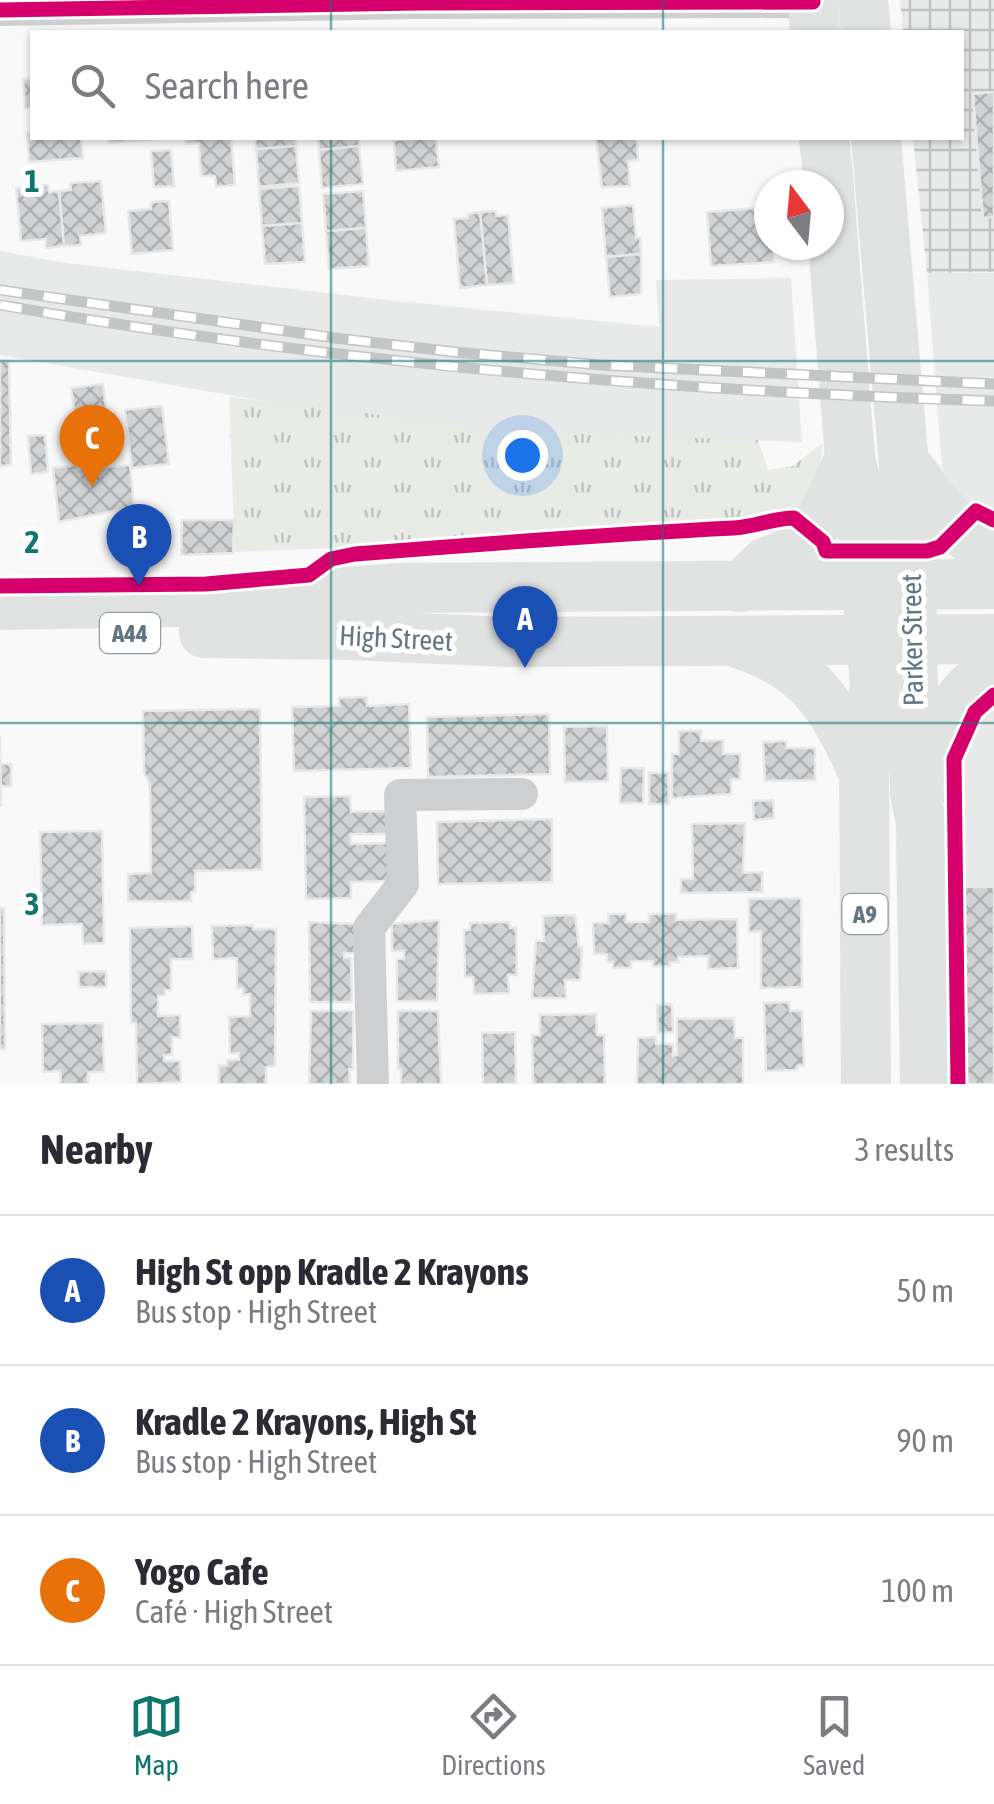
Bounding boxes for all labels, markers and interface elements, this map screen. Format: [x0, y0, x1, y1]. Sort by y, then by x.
search box [30, 30, 964, 140]
icon: search [65, 58, 120, 113]
text: Search here [145, 64, 309, 107]
text: 1 [24, 162, 40, 199]
north arrow [754, 170, 844, 260]
pin: C [59, 404, 124, 487]
your location [497, 430, 548, 481]
pin: B [106, 504, 172, 586]
text: 2 [24, 523, 40, 560]
street label: Parker Street [895, 574, 929, 706]
pin: A [492, 586, 558, 668]
road number: A44 [100, 613, 160, 653]
street label: High Street [338, 619, 454, 657]
text: 3 [24, 885, 40, 922]
road number: A9 [842, 894, 888, 934]
text: Nearby [40, 1125, 153, 1173]
text: 3 results [855, 1131, 954, 1168]
text: High St opp Kradle 2 Krayons [135, 1250, 529, 1293]
text: A [65, 1272, 80, 1309]
text: 50 m [896, 1272, 954, 1309]
text: Bus stop · High Street [135, 1293, 377, 1330]
text: Kradle 2 Krayons, High St [135, 1400, 476, 1443]
text: B [65, 1422, 80, 1459]
text: 90 m [896, 1422, 954, 1459]
text: Bus stop · High Street [135, 1443, 377, 1480]
text: Yogo Cafe [135, 1550, 269, 1593]
text: C [65, 1572, 80, 1609]
text: 100 m [881, 1572, 954, 1609]
text: Café · High Street [135, 1593, 333, 1630]
tab: Map [129, 1689, 184, 1781]
tab: Directions [441, 1689, 546, 1781]
tab: Saved [803, 1689, 865, 1781]

